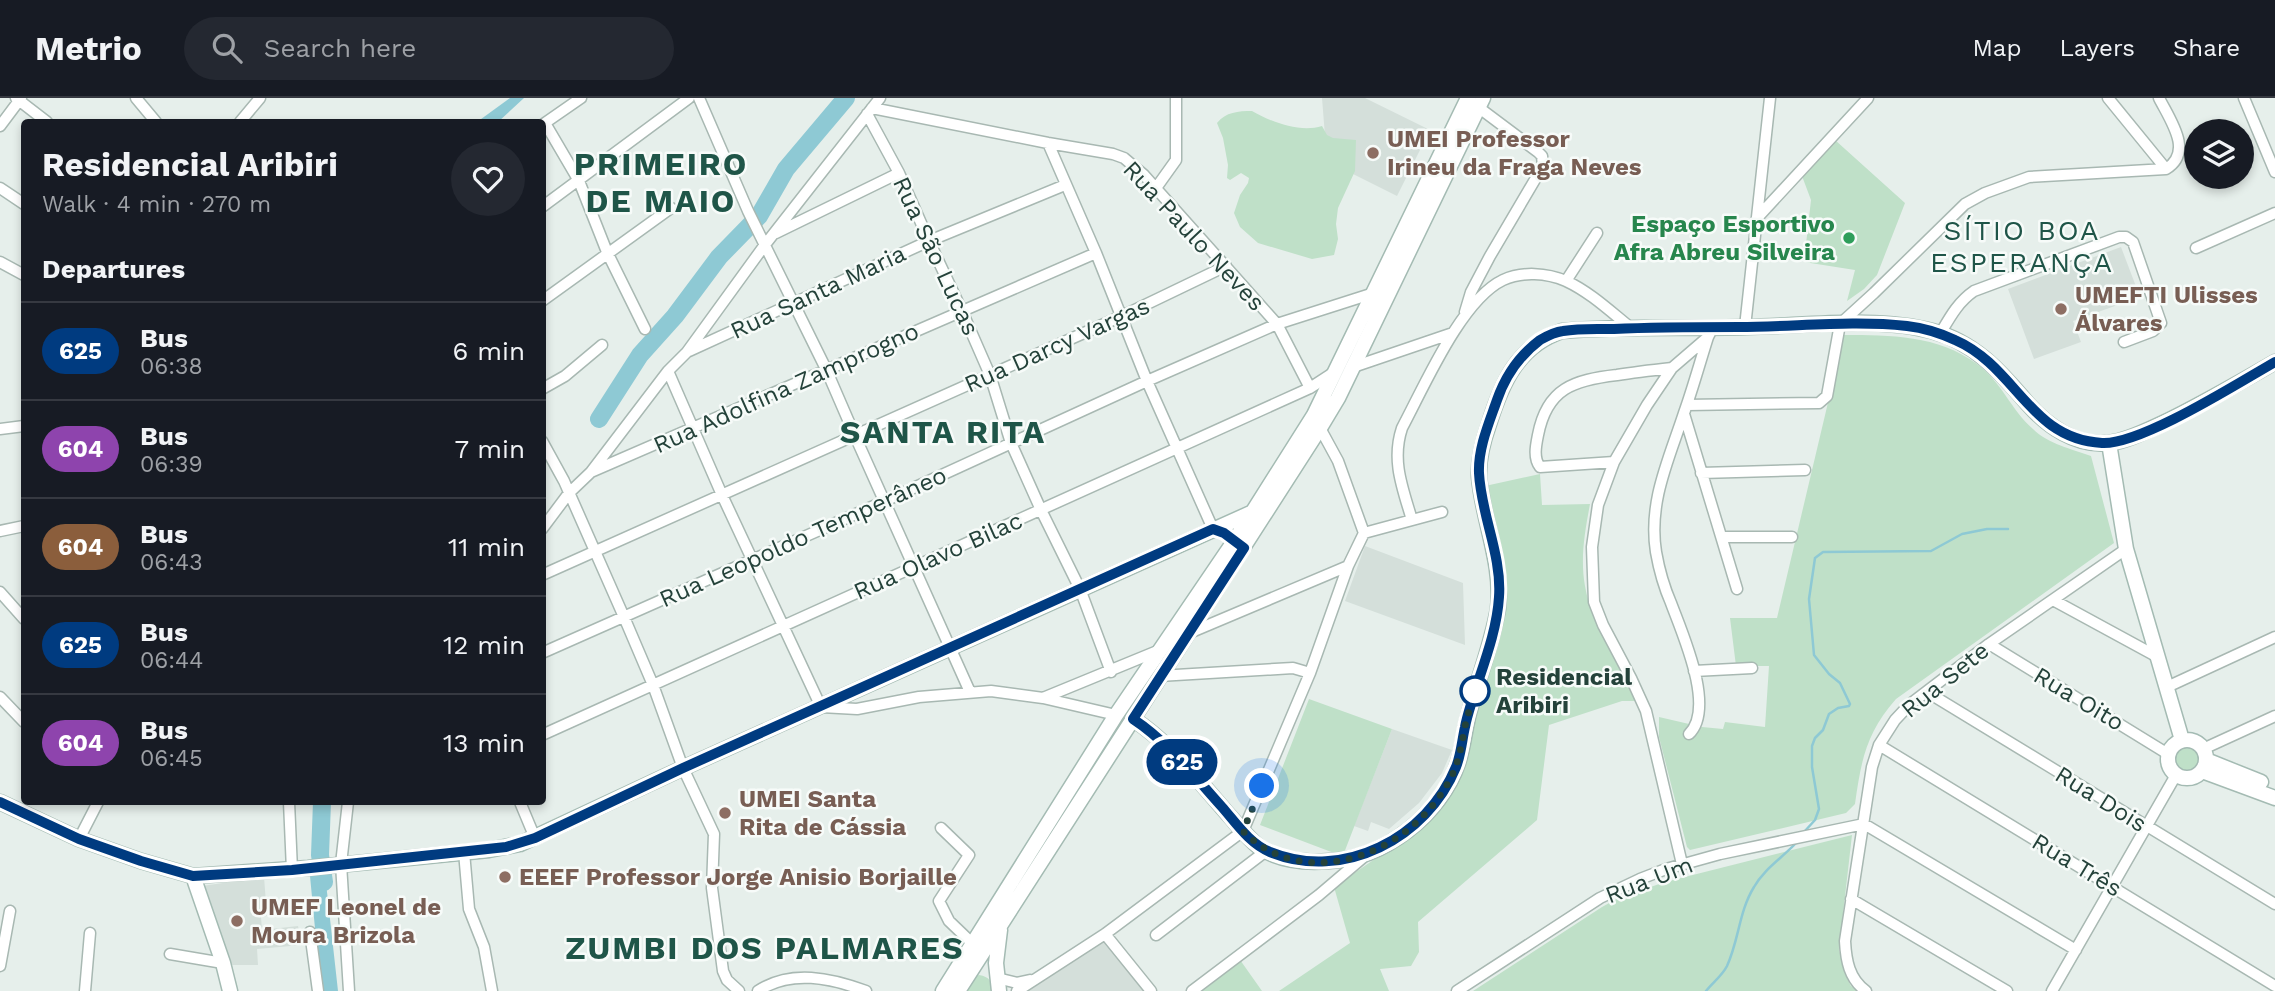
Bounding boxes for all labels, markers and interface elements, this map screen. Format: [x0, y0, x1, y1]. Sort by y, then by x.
search box [184, 17, 674, 80]
text: Metrio [35, 29, 142, 68]
icon: search [208, 29, 246, 67]
text: Search here [264, 33, 416, 63]
text: Map [1973, 34, 2021, 62]
text: Layers [2059, 34, 2135, 62]
text: Share [2173, 34, 2240, 62]
map controls [2184, 119, 2254, 189]
button: layers [2184, 119, 2254, 189]
place label: UMEI Professor Irineu da Fraga Neves [1387, 125, 1642, 181]
button: heart [451, 142, 525, 216]
text: Residencial Aribiri [42, 145, 338, 184]
district label: PRIMEIRO DE MAIO [574, 145, 748, 220]
marker: UMEI Professor Irineu da Fraga Neves [1365, 145, 1381, 161]
street label: Rua Paulo Neves [1117, 155, 1271, 317]
street label: Rua São Lucas [887, 172, 985, 340]
text: Walk · 4 min · 270 m [42, 191, 271, 218]
place label: Espaço Esportivo Afra Abreu Silveira [1614, 210, 1835, 266]
district label: SÍTIO BOA ESPERANÇA [1930, 214, 2114, 279]
marker: Espaço Esportivo Afra Abreu Silveira [1841, 230, 1857, 246]
street label: Rua Santa Maria [726, 239, 910, 345]
text: Departures [42, 254, 185, 284]
place label: UMEFTI Ulisses Álvares [2075, 281, 2258, 337]
street label: Rua Darcy Vargas [960, 292, 1154, 398]
marker: UMEFTI Ulisses Álvares [2053, 301, 2069, 317]
street label: Rua Adolfina Zamprogno [649, 317, 923, 459]
text: Bus [140, 323, 188, 353]
text: 6 min [453, 336, 525, 366]
text: 625 [59, 337, 102, 365]
text: 06:38 [140, 353, 203, 380]
district label: SANTA RITA [840, 413, 1046, 451]
text: Bus [140, 421, 188, 451]
text: 7 min [455, 434, 525, 464]
text: 604 [58, 435, 103, 463]
text: 06:39 [140, 451, 203, 478]
street label: Rua Leopoldo Temperâneo [655, 461, 951, 613]
street label: Rua Olavo Bilac [849, 506, 1027, 606]
text: Bus [140, 519, 188, 549]
text: 11 min [448, 532, 525, 562]
text: 604 [58, 533, 103, 561]
text: 06:43 [140, 549, 203, 576]
text: Bus [140, 617, 188, 647]
text: 12 min [443, 630, 525, 660]
text: 625 [59, 631, 102, 659]
street label: Rua Sete [1896, 636, 1994, 724]
text: 06:44 [140, 647, 203, 674]
street label: Rua Oito [2029, 661, 2129, 737]
place label: Residencial Aribiri [1496, 663, 1632, 719]
marker: Residencial Aribiri [1460, 676, 1490, 706]
text: Bus [140, 715, 188, 745]
text: 13 min [443, 728, 525, 758]
text: 604 [58, 729, 103, 757]
line badge: 625 [1142, 739, 1222, 785]
text: 06:45 [140, 745, 203, 772]
text: 625 [1160, 748, 1204, 776]
street label: Rua Dois [2050, 760, 2152, 838]
your location [1244, 768, 1279, 803]
place label: UMEI Santa Rita de Cássia [739, 785, 906, 841]
marker: UMEI Santa Rita de Cássia [717, 805, 733, 821]
street label: Rua Três [2027, 827, 2127, 903]
street label: Rua Um [1601, 851, 1697, 909]
place label: EEEF Professor Jorge Anisio Borjaille [519, 863, 957, 891]
marker: EEEF Professor Jorge Anisio Borjaille [497, 869, 513, 885]
place label: UMEF Leonel de Moura Brizola [251, 893, 441, 949]
marker: UMEF Leonel de Moura Brizola [229, 913, 245, 929]
district label: ZUMBI DOS PALMARES [565, 929, 965, 967]

